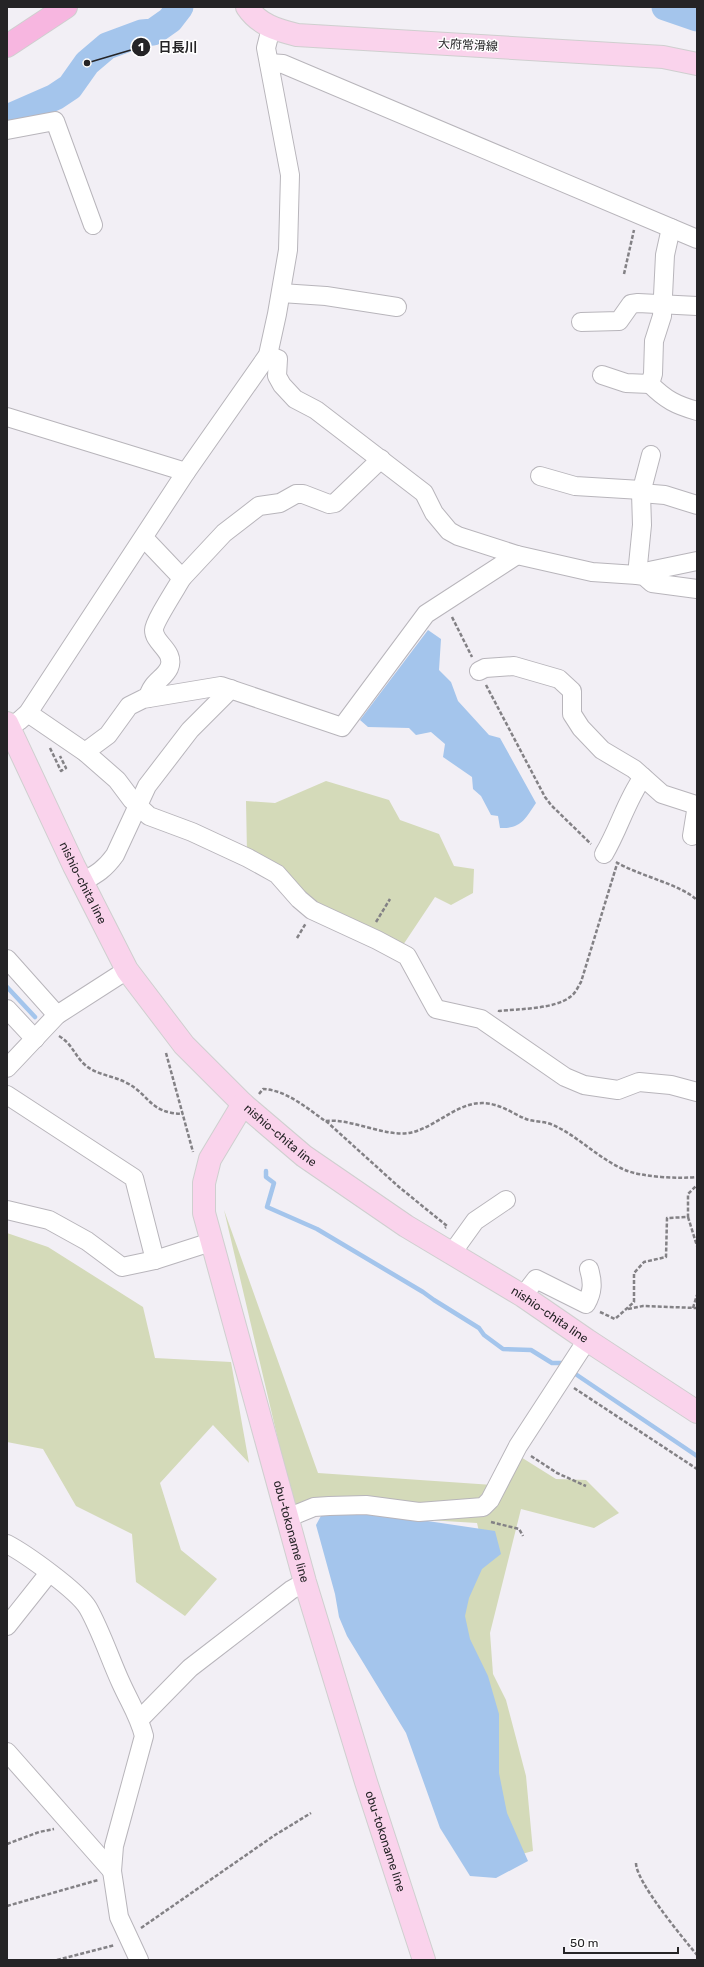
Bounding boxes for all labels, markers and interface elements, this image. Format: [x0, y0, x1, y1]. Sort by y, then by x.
callout: 日長川 [131, 34, 206, 59]
street label: 大府常滑線 [438, 36, 498, 54]
text: 1 [138, 40, 144, 54]
text: 日長川 [158, 40, 198, 55]
street label: nishio-chita line [57, 839, 110, 927]
street label: nishio-chita line [241, 1101, 319, 1170]
street label: nishio-chita line [509, 1284, 591, 1346]
street label: obu-tokoname line [270, 1479, 312, 1584]
street label: obu-tokoname line [362, 1789, 408, 1894]
scale bar [564, 1929, 678, 1955]
text: 50 m [570, 1936, 598, 1950]

